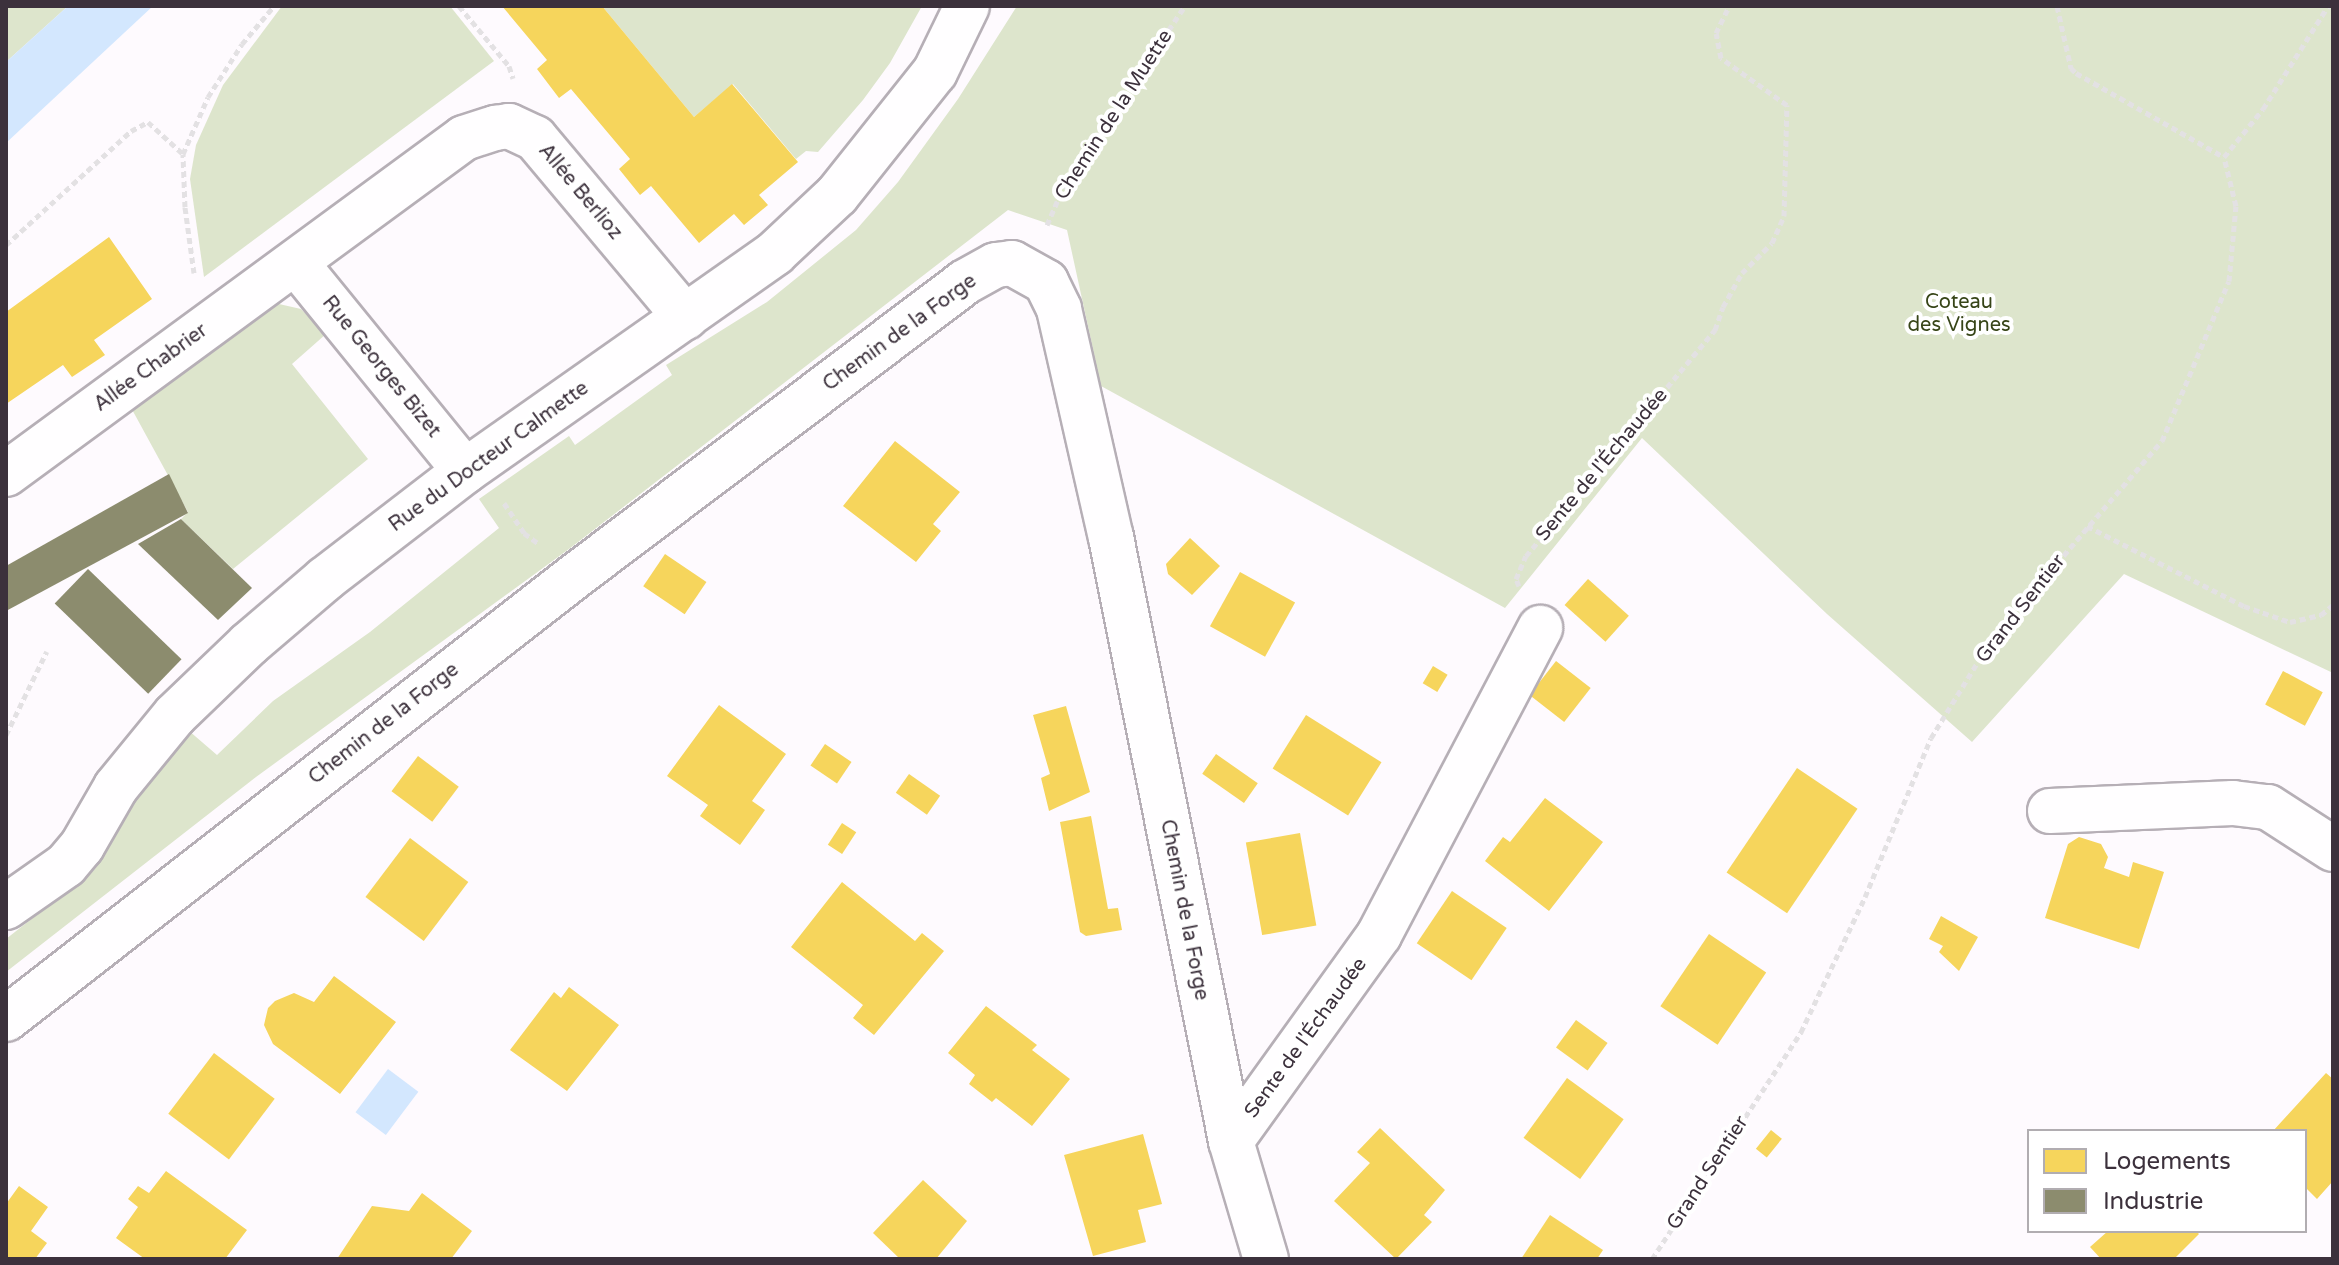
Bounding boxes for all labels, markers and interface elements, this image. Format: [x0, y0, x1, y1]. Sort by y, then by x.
street label: Chemin de la Muette [1050, 26, 1178, 204]
street label: Allée Berlioz [533, 139, 627, 245]
street label: Chemin de la Forge [819, 269, 981, 397]
park label: Coteau des Vignes [1907, 290, 2011, 337]
street label: Rue Georges Bizet [317, 291, 445, 443]
street label: Allée Chabrier [90, 319, 212, 417]
street label: Rue du Docteur Calmette [385, 377, 593, 537]
street label: Sente de l'Échaudée [1531, 384, 1673, 546]
street label: Grand Sentier [1971, 550, 2071, 668]
street label: Chemin de la Forge [304, 658, 464, 790]
street label: Chemin de la Forge [1155, 818, 1213, 1002]
street label: Sente de l'Échaudée [1240, 953, 1372, 1123]
street label: Grand Sentier [1662, 1111, 1754, 1235]
legend [2027, 1129, 2307, 1233]
text: Logements [2103, 1147, 2231, 1176]
text: Industrie [2103, 1187, 2203, 1216]

